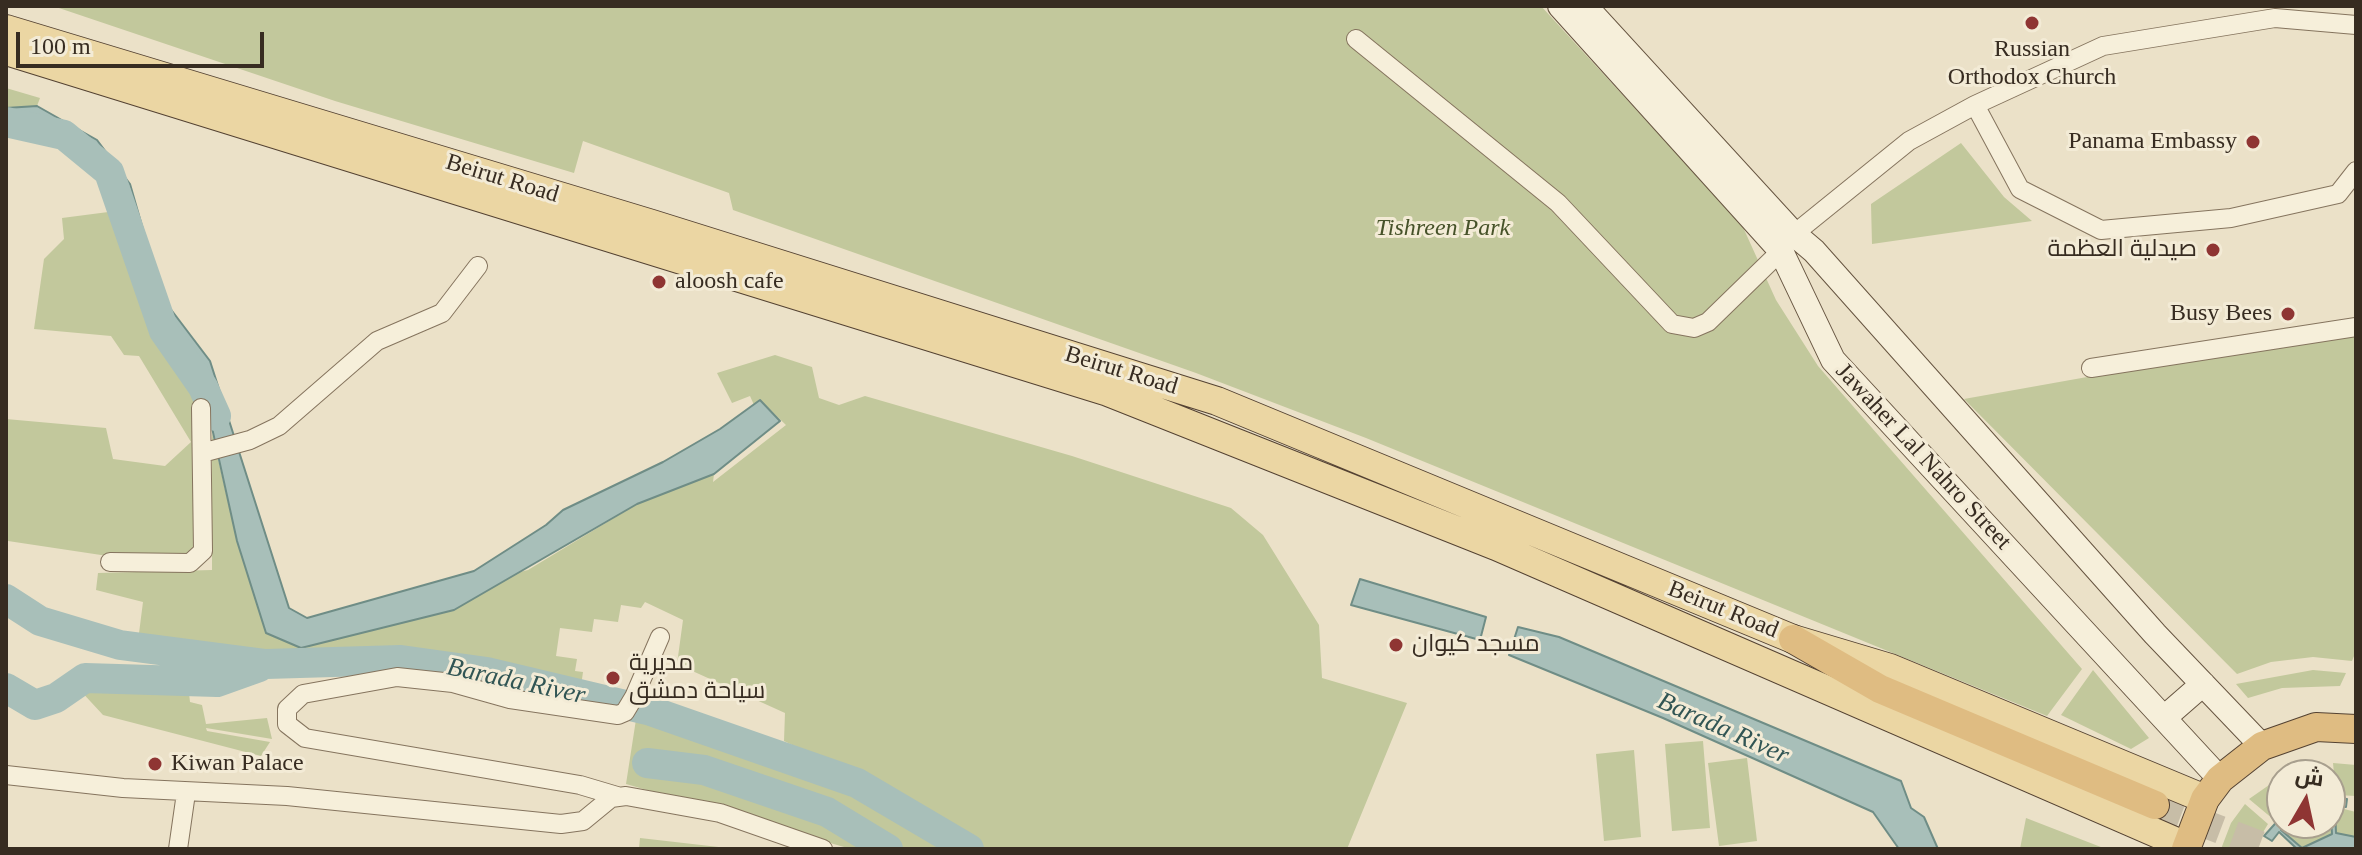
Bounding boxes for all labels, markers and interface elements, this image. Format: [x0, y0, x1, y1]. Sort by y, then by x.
marker: Russian Orthodox Church [2023, 14, 2041, 32]
scale bar [20, 16, 268, 66]
text: 100 m [30, 33, 91, 59]
place label: Russian Orthodox Church [1948, 36, 2116, 92]
place label: Panama Embassy [2068, 128, 2237, 156]
marker: Panama Embassy [2244, 133, 2262, 151]
street label: Beirut Road [442, 148, 562, 210]
park label: Tishreen Park [1376, 215, 1510, 243]
place label: صيدلية العظمة [2048, 236, 2197, 264]
marker: صيدلية العظمة [2204, 241, 2222, 259]
place label: aloosh cafe [675, 268, 784, 296]
marker: aloosh cafe [650, 273, 668, 291]
place label: Busy Bees [2170, 300, 2272, 328]
marker: Busy Bees [2279, 305, 2297, 323]
street label: Beirut Road [1061, 340, 1181, 402]
street label: Jawaher Lal Nahro Street [1829, 358, 2017, 556]
street label: Beirut Road [1664, 575, 1782, 645]
place label: مسجد كيوان [1412, 631, 1540, 659]
marker: مسجد كيوان [1387, 636, 1405, 654]
place label: مديرية سياحة دمشق [629, 650, 765, 706]
water label: Barada River [444, 652, 588, 712]
marker: مديرية سياحة دمشق [604, 669, 622, 687]
water label: Barada River [1652, 686, 1794, 772]
place label: Kiwan Palace [171, 750, 304, 778]
marker: Kiwan Palace [146, 755, 164, 773]
north arrow [2266, 759, 2346, 839]
text: ش [2294, 762, 2325, 791]

